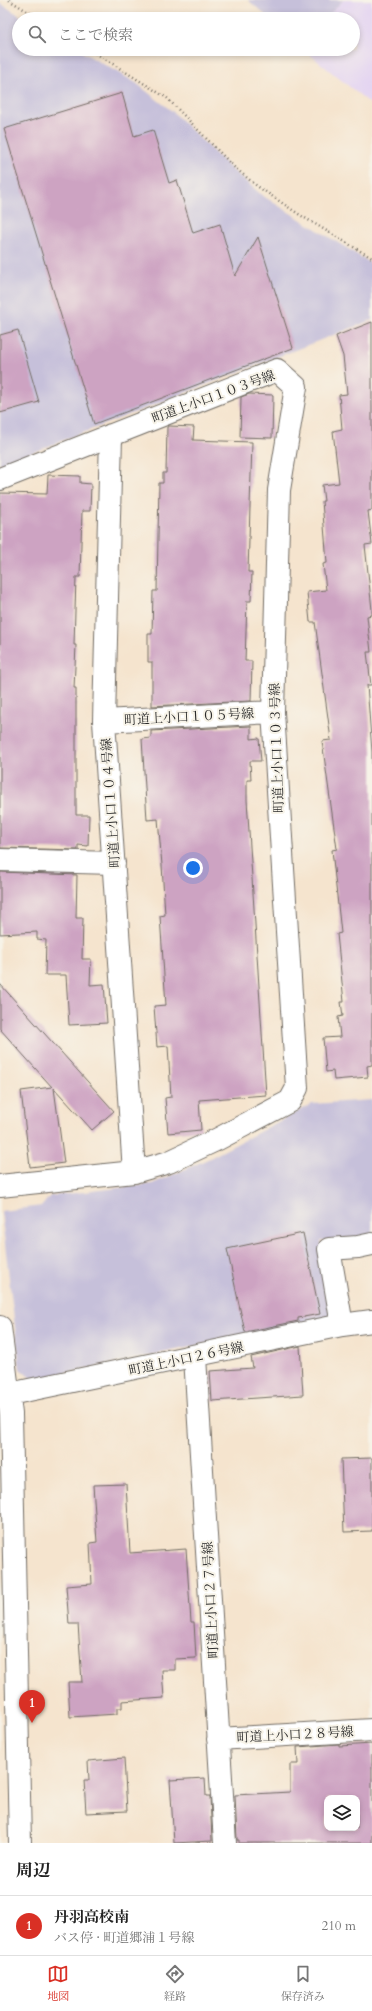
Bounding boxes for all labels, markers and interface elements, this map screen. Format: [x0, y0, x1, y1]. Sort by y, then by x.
search box [12, 12, 360, 56]
icon: search [26, 23, 48, 45]
text: ここで検索 [58, 25, 133, 45]
street label: 町道上小口１０３号線 [149, 366, 278, 428]
street label: 町道上小口１０３号線 [266, 683, 288, 813]
street label: 町道上小口１０５号線 [124, 705, 254, 729]
street label: 町道上小口１０４号線 [97, 737, 125, 868]
your location [183, 858, 203, 878]
street label: 町道上小口２６号線 [127, 1338, 245, 1380]
street label: 町道上小口２７号線 [199, 1541, 223, 1659]
pin: 1 [19, 1690, 45, 1723]
street label: 町道上小口２８号線 [236, 1723, 354, 1747]
map controls [324, 1795, 360, 1831]
button: layers [324, 1795, 360, 1831]
text: 周辺 [16, 1859, 50, 1882]
text: 丹羽高校南 [54, 1907, 129, 1927]
text: 1 [26, 1917, 32, 1935]
text: 210 m [322, 1917, 356, 1935]
text: バス停 · 町道郷浦１号線 [54, 1929, 194, 1947]
tab: 地図 [47, 1963, 69, 2004]
tab: 経路 [164, 1963, 186, 2004]
tab: 保存済み [281, 1963, 325, 2004]

